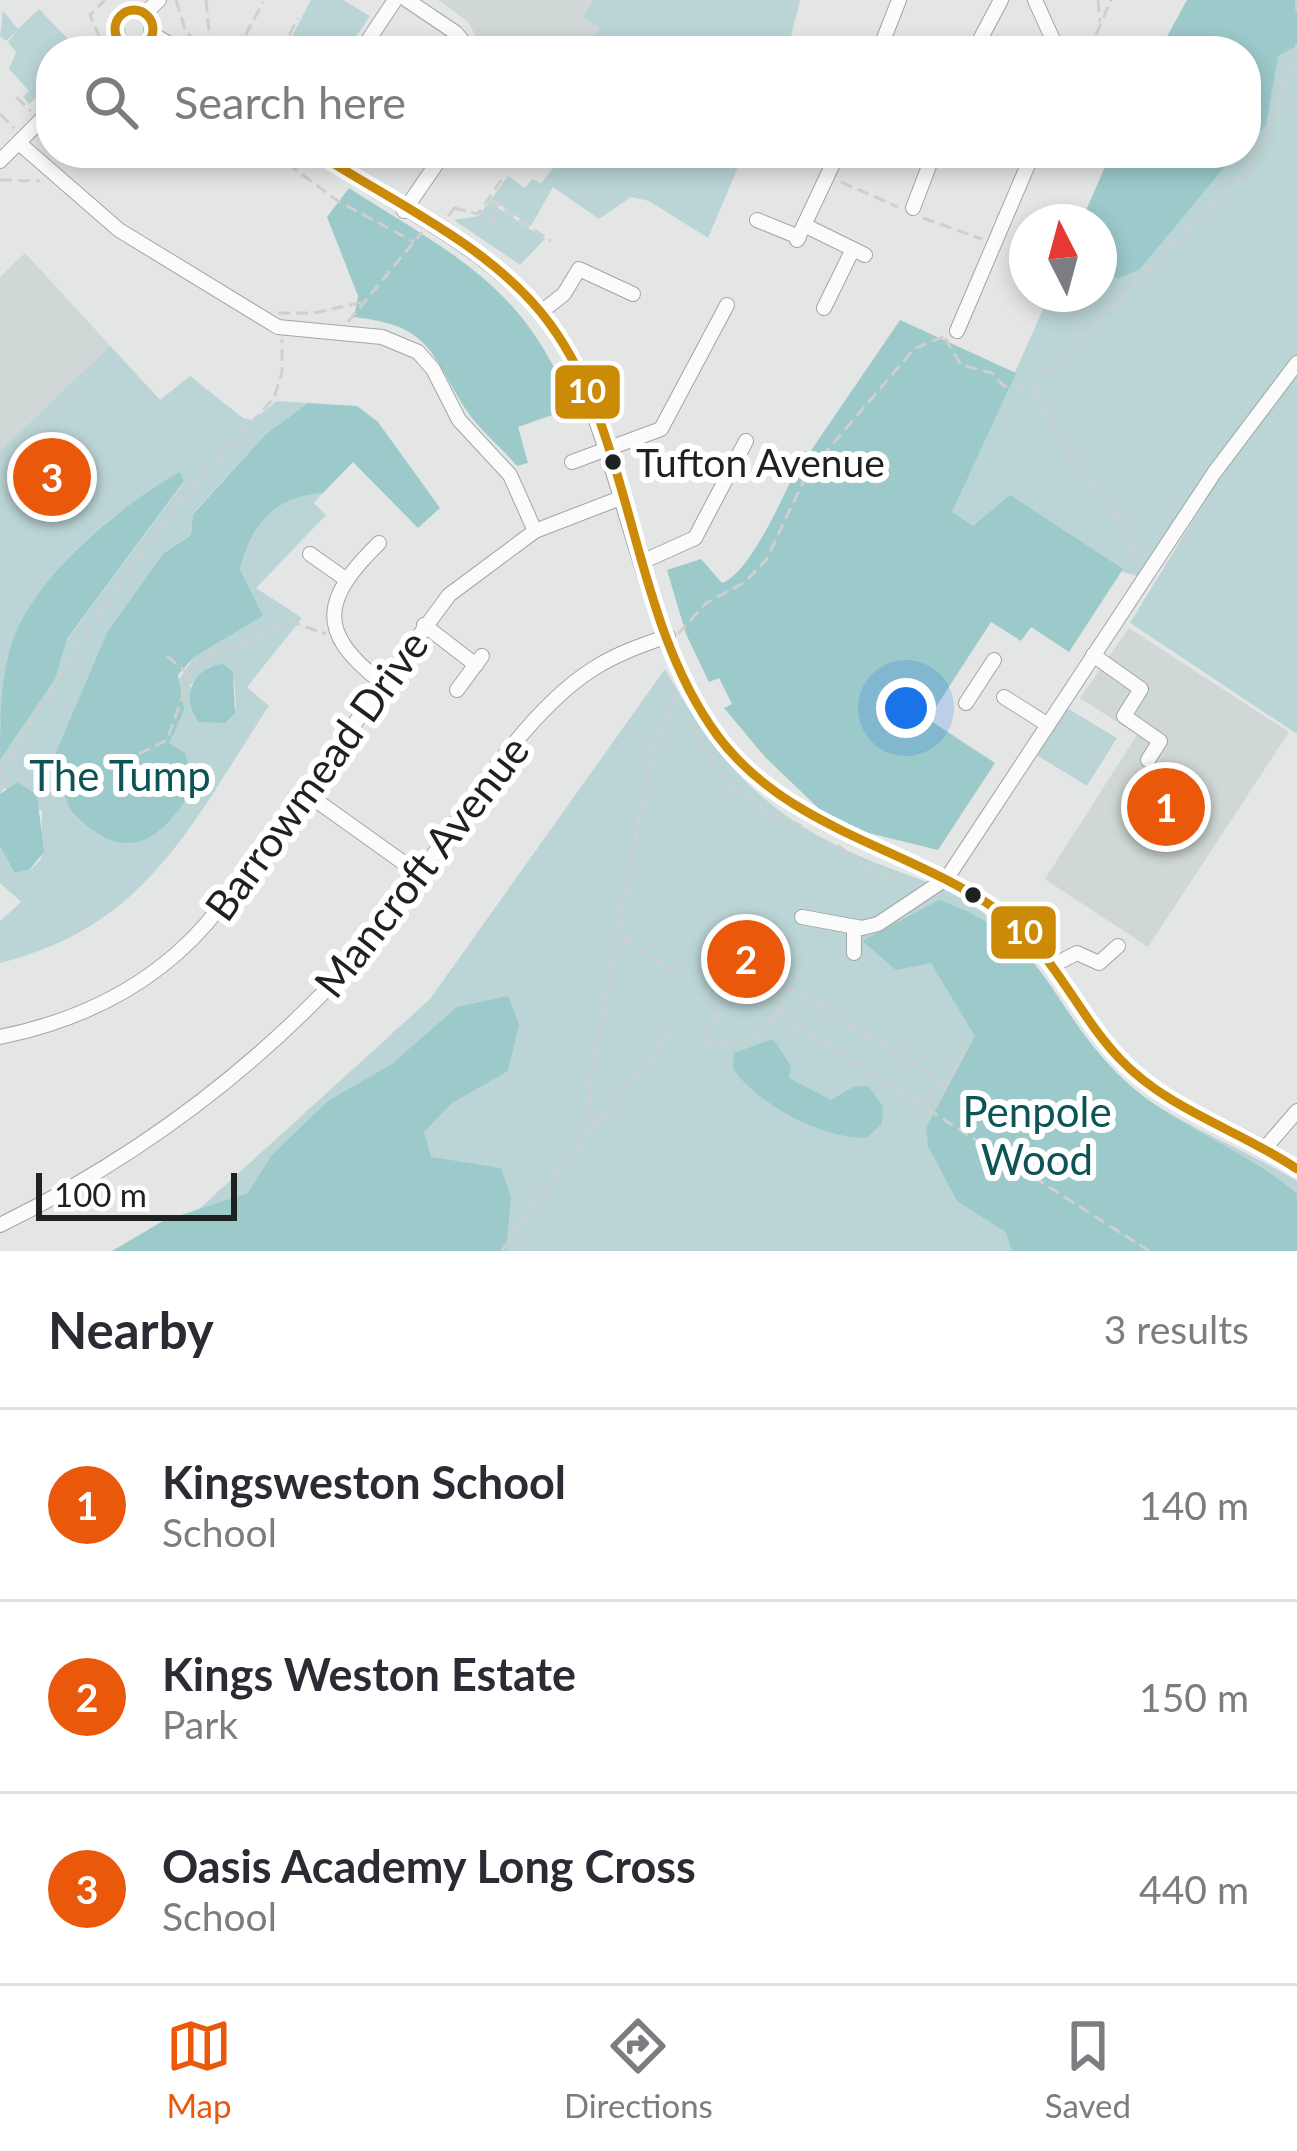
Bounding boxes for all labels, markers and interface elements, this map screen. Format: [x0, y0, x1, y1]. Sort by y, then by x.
search box [36, 36, 1261, 168]
icon: search [78, 69, 144, 135]
text: Search here [174, 75, 406, 129]
north arrow [1009, 204, 1117, 312]
line badge: 10 [553, 363, 622, 421]
text: 10 [568, 370, 606, 410]
pin: 3 [13, 432, 91, 522]
place label: Tufton Avenue [636, 439, 885, 485]
marker: Tufton Avenue [602, 451, 624, 473]
street label: Barrowmead Drive [194, 620, 438, 930]
your location [876, 678, 936, 738]
street label: Mancroft Avenue [304, 725, 538, 1007]
park label: The Tump [29, 750, 211, 800]
pin: 1 [1127, 762, 1205, 852]
unlabelled marker [962, 884, 984, 906]
line badge: 10 [989, 904, 1058, 961]
text: 10 [1005, 911, 1043, 951]
pin: 2 [707, 914, 785, 1004]
park label: Penpole Wood [962, 1086, 1112, 1184]
scale bar [36, 1167, 237, 1220]
text: 100 m [54, 1174, 147, 1214]
text: Nearby [48, 1299, 214, 1360]
text: 3 results [1104, 1306, 1249, 1352]
text: Kingsweston School [162, 1455, 566, 1509]
text: 1 [76, 1482, 98, 1528]
text: 140 m [1139, 1482, 1249, 1528]
text: School [162, 1509, 277, 1555]
text: Kings Weston Estate [162, 1647, 576, 1701]
text: 2 [76, 1674, 98, 1720]
text: 150 m [1139, 1674, 1249, 1720]
text: Park [162, 1701, 238, 1747]
text: Oasis Academy Long Cross [162, 1839, 696, 1893]
text: 3 [76, 1866, 98, 1912]
text: 440 m [1139, 1866, 1249, 1912]
text: School [162, 1893, 277, 1939]
tab: Map [166, 2013, 232, 2125]
tab: Directions [564, 2013, 713, 2125]
tab: Saved [1045, 2013, 1131, 2125]

